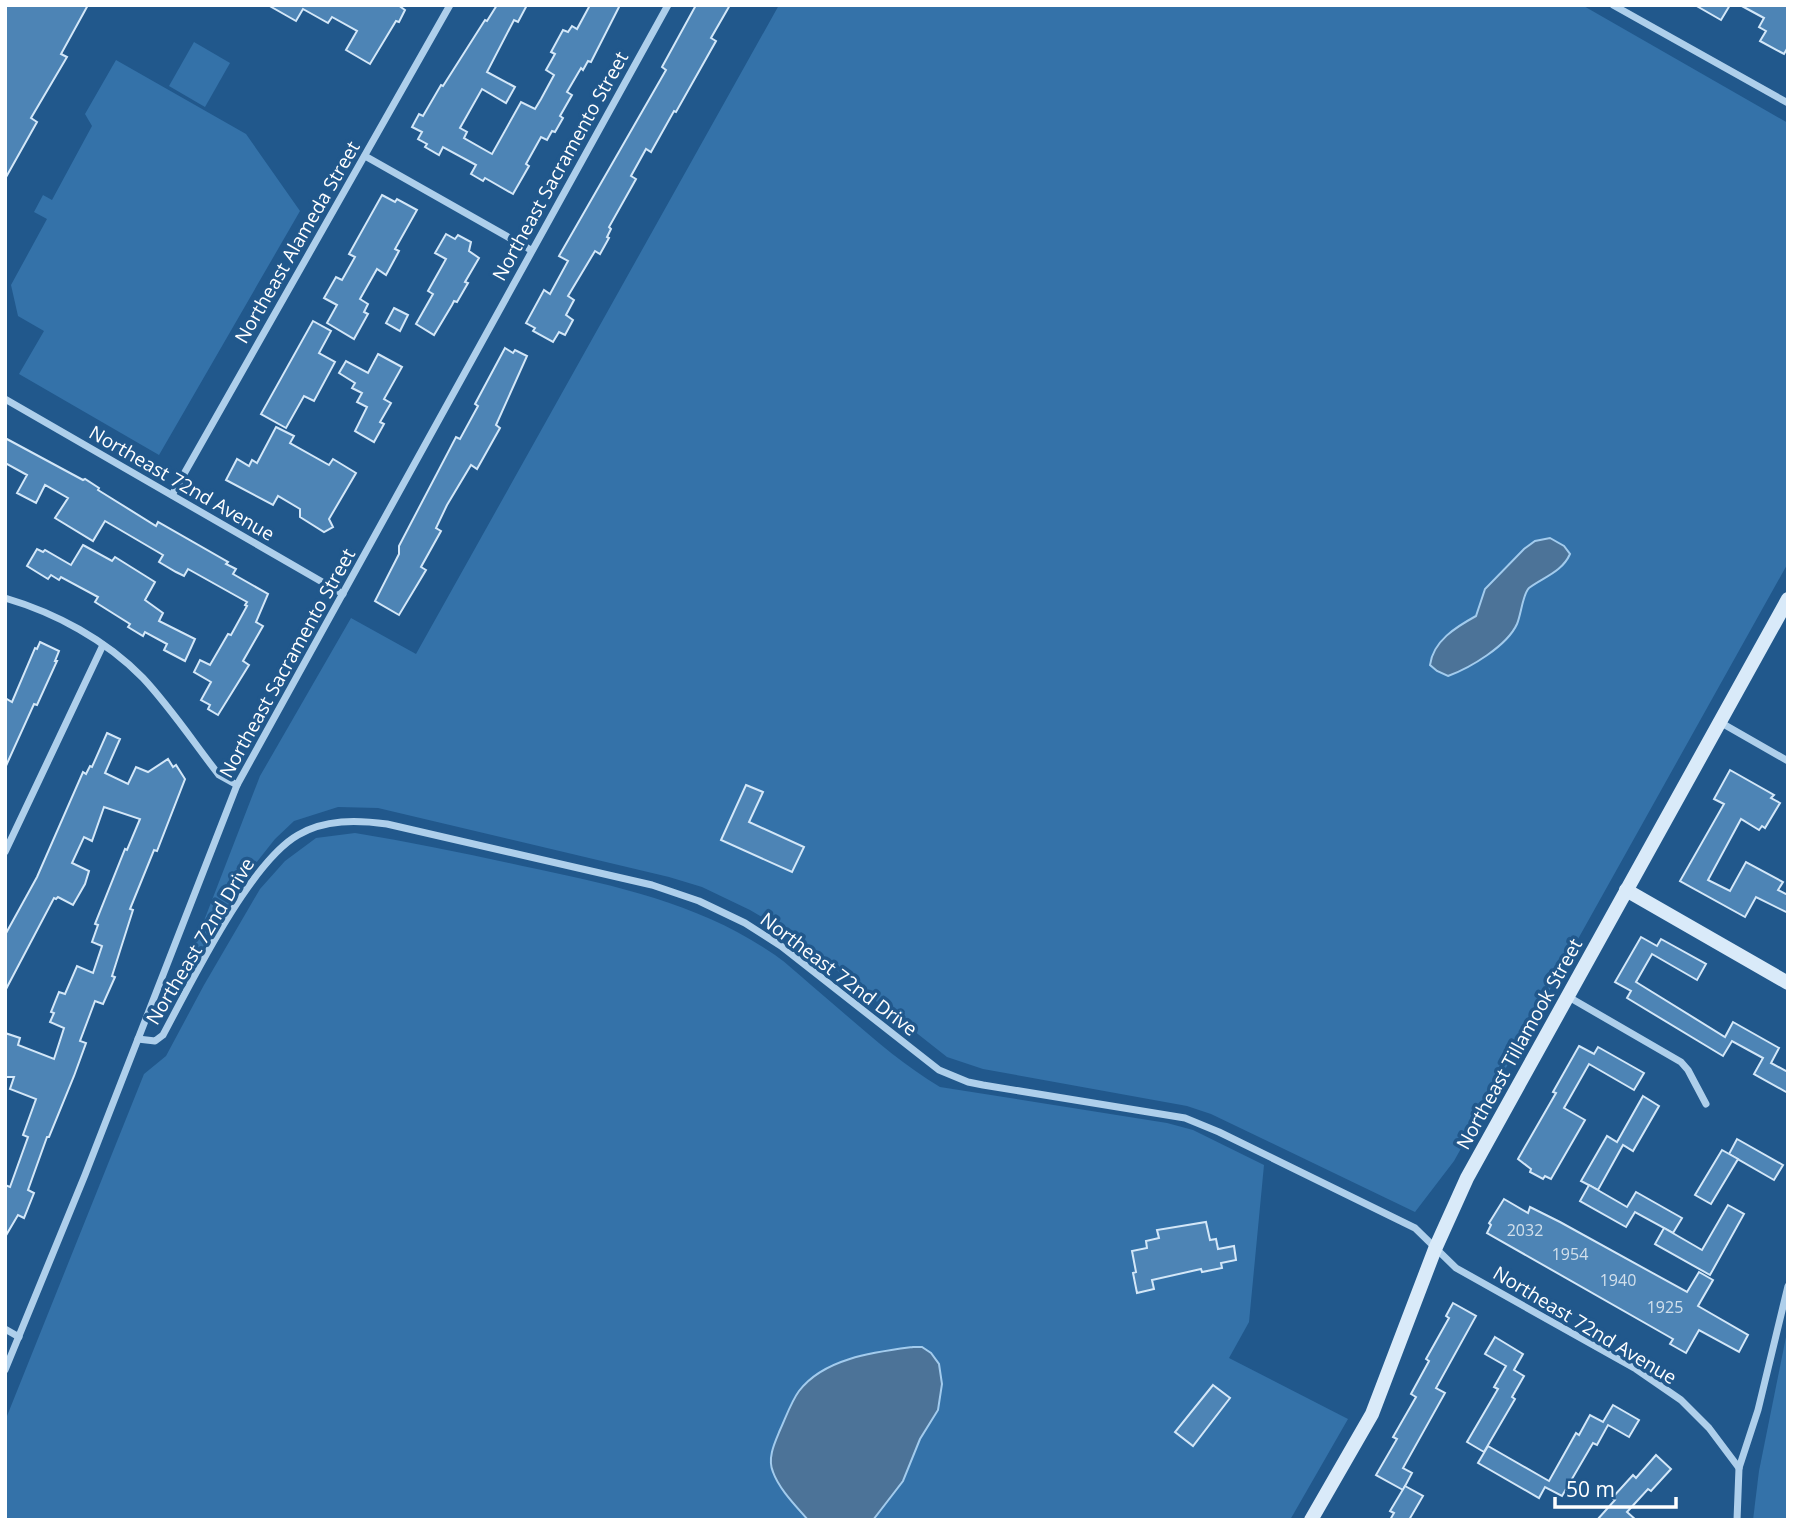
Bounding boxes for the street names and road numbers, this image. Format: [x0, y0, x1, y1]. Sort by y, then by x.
street label: Northeast Sacramento Street [486, 46, 634, 285]
street label: Northeast Alameda Street [228, 136, 366, 348]
street label: Northeast 72nd Avenue [85, 419, 279, 547]
street label: Northeast Sacramento Street [213, 543, 361, 782]
street label: Northeast 72nd Drive [140, 853, 260, 1029]
street label: Northeast 72nd Drive [755, 906, 923, 1042]
street label: Northeast Tillamook Street [1450, 934, 1588, 1154]
street label: Northeast 72nd Avenue [1488, 1260, 1682, 1390]

